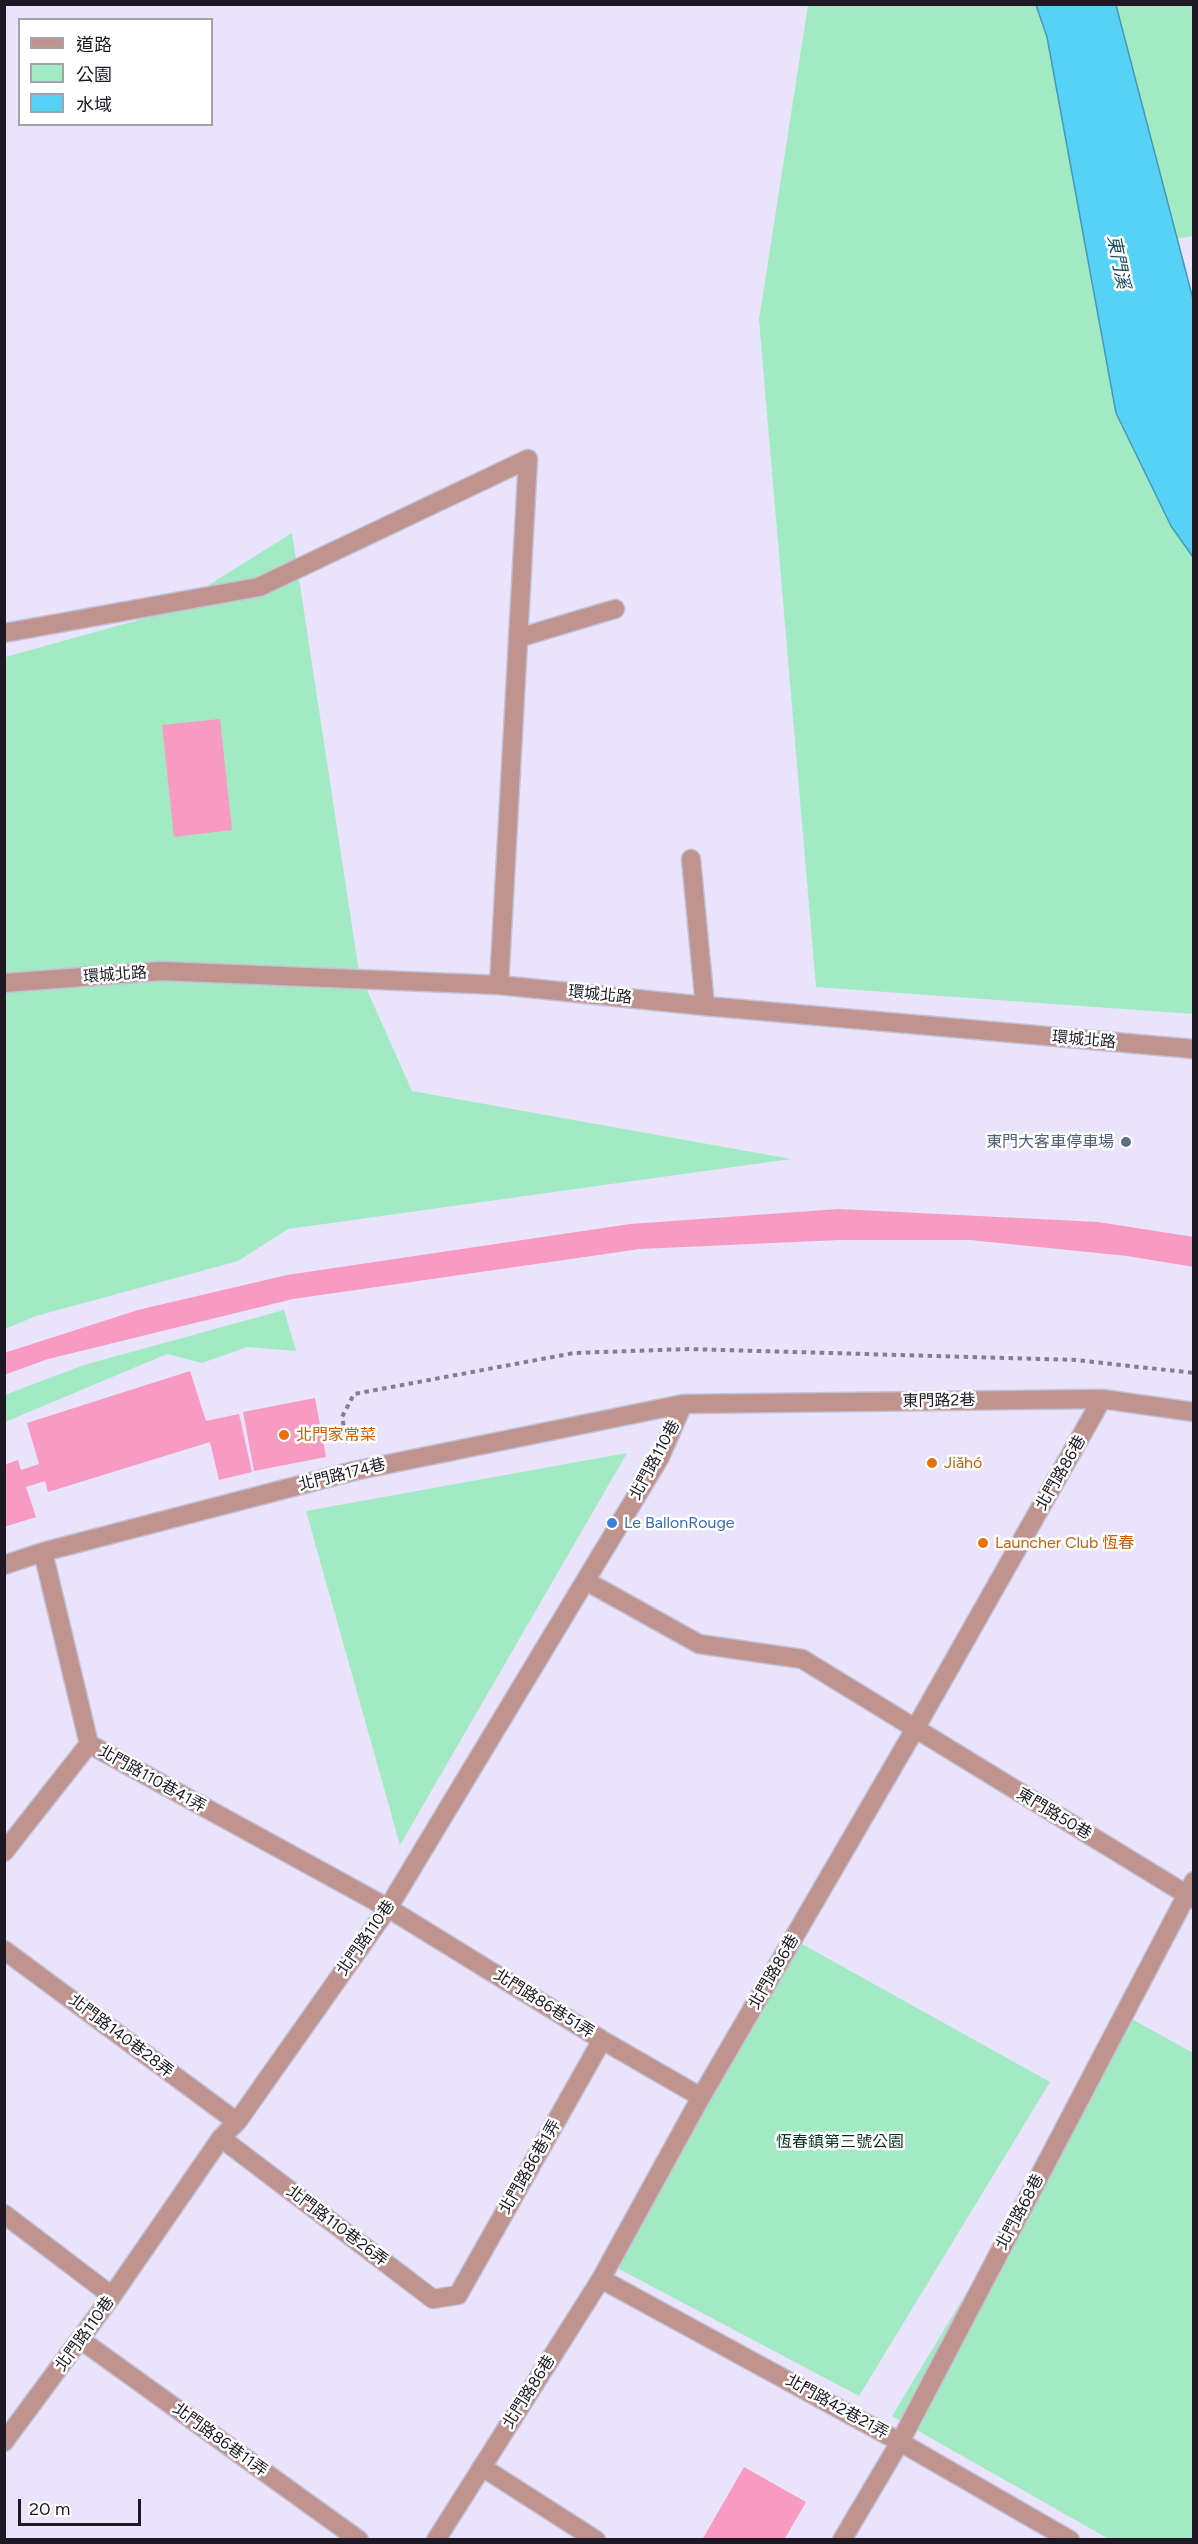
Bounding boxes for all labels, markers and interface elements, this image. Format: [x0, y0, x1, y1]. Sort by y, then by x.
legend [18, 18, 213, 126]
text: 道路 [76, 34, 112, 56]
text: 公園 [76, 64, 112, 86]
text: 水域 [76, 94, 112, 116]
water label: 東門溪 [1102, 233, 1134, 291]
street label: 環城北路 [82, 963, 148, 987]
street label: 環城北路 [567, 982, 633, 1008]
street label: 環城北路 [1051, 1028, 1117, 1052]
place label: 東門大客車停車場 [986, 1132, 1114, 1152]
marker: 東門大客車停車場 [1119, 1135, 1133, 1149]
street label: 東門路2巷 [902, 1391, 976, 1411]
street label: 北門路110巷 [626, 1417, 684, 1503]
place label: 北門家常菜 [296, 1425, 376, 1445]
marker: 北門家常菜 [277, 1428, 291, 1442]
street label: 北門路86巷 [1032, 1432, 1090, 1514]
place label: Jiăhó [944, 1453, 982, 1473]
street label: 北門路174巷 [296, 1455, 388, 1495]
marker: Jiăhó [925, 1456, 939, 1470]
place label: Le BallonRouge [624, 1513, 735, 1533]
marker: Le BallonRouge [605, 1516, 619, 1530]
place label: Launcher Club 恆春 [995, 1533, 1134, 1553]
marker: Launcher Club 恆春 [976, 1536, 990, 1550]
street label: 北門路110巷41弄 [95, 1742, 209, 1816]
street label: 東門路50巷 [1013, 1784, 1095, 1844]
street label: 北門路110巷 [333, 1897, 399, 1979]
street label: 北門路86巷 [745, 1931, 803, 2013]
street label: 北門路86巷51弄 [490, 1965, 598, 2043]
street label: 北門路140巷28弄 [65, 1991, 177, 2081]
street label: 北門路86巷1弄 [495, 2117, 565, 2217]
park label: 恆春鎮第三號公園 [776, 2132, 904, 2152]
street label: 北門路68巷 [992, 2171, 1048, 2253]
street label: 北門路110巷26弄 [283, 2182, 391, 2270]
street label: 北門路110巷 [52, 2293, 118, 2375]
street label: 北門路86巷 [499, 2352, 559, 2432]
street label: 北門路42巷21弄 [782, 2371, 892, 2443]
street label: 北門路86巷11弄 [169, 2399, 271, 2481]
scale bar [21, 2487, 144, 2525]
text: 20 m [29, 2498, 70, 2520]

